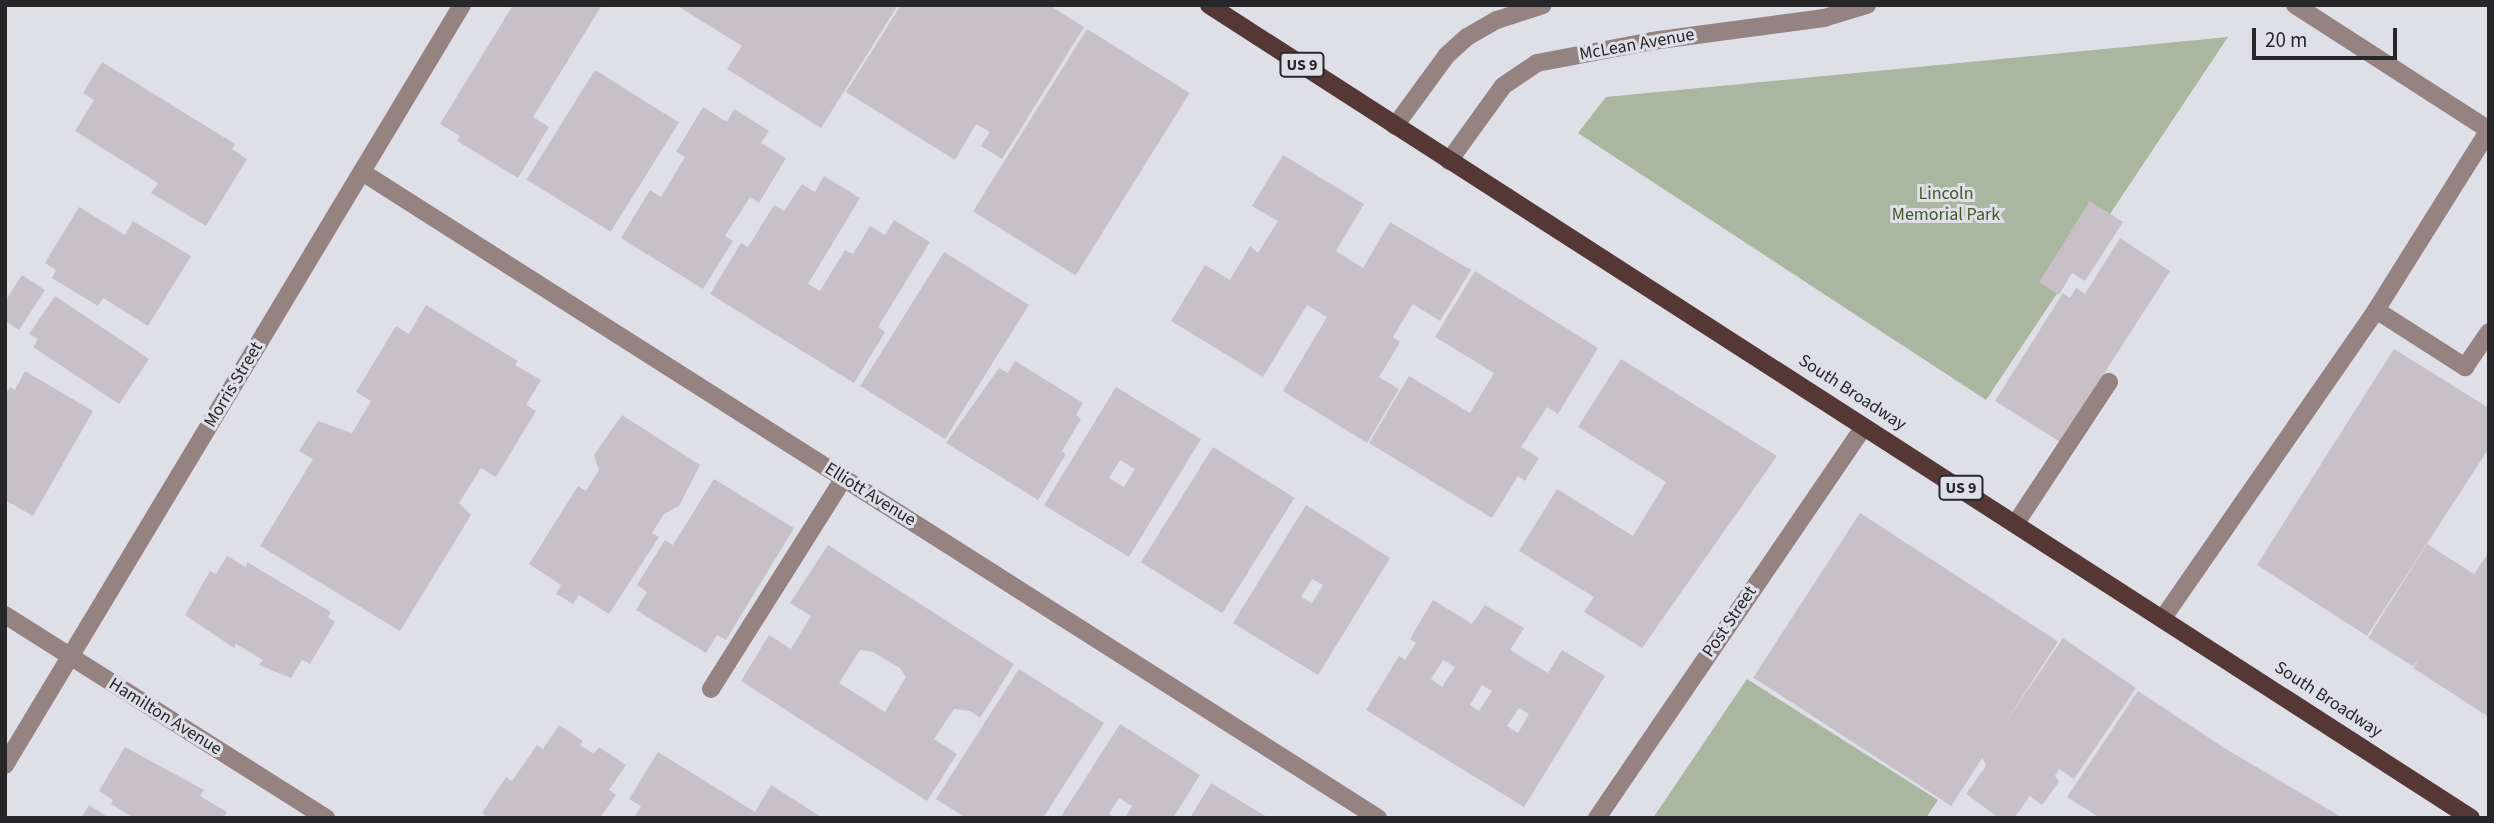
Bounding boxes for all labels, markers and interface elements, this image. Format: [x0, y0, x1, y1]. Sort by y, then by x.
scale bar [2256, 14, 2401, 58]
street label: McLean Avenue [1578, 24, 1696, 66]
text: 20 m [2265, 25, 2307, 55]
road number: US 9 [1279, 53, 1325, 78]
park label: Lincoln Memorial Park [1892, 184, 2000, 227]
street label: Morris Street [200, 338, 268, 432]
street label: South Broadway [1794, 350, 1910, 436]
street label: Elliott Avenue [820, 458, 920, 532]
road number: US 9 [1938, 475, 1984, 500]
street label: Post Street [1698, 582, 1762, 662]
street label: South Broadway [2270, 657, 2386, 743]
street label: Hamilton Avenue [104, 674, 226, 760]

